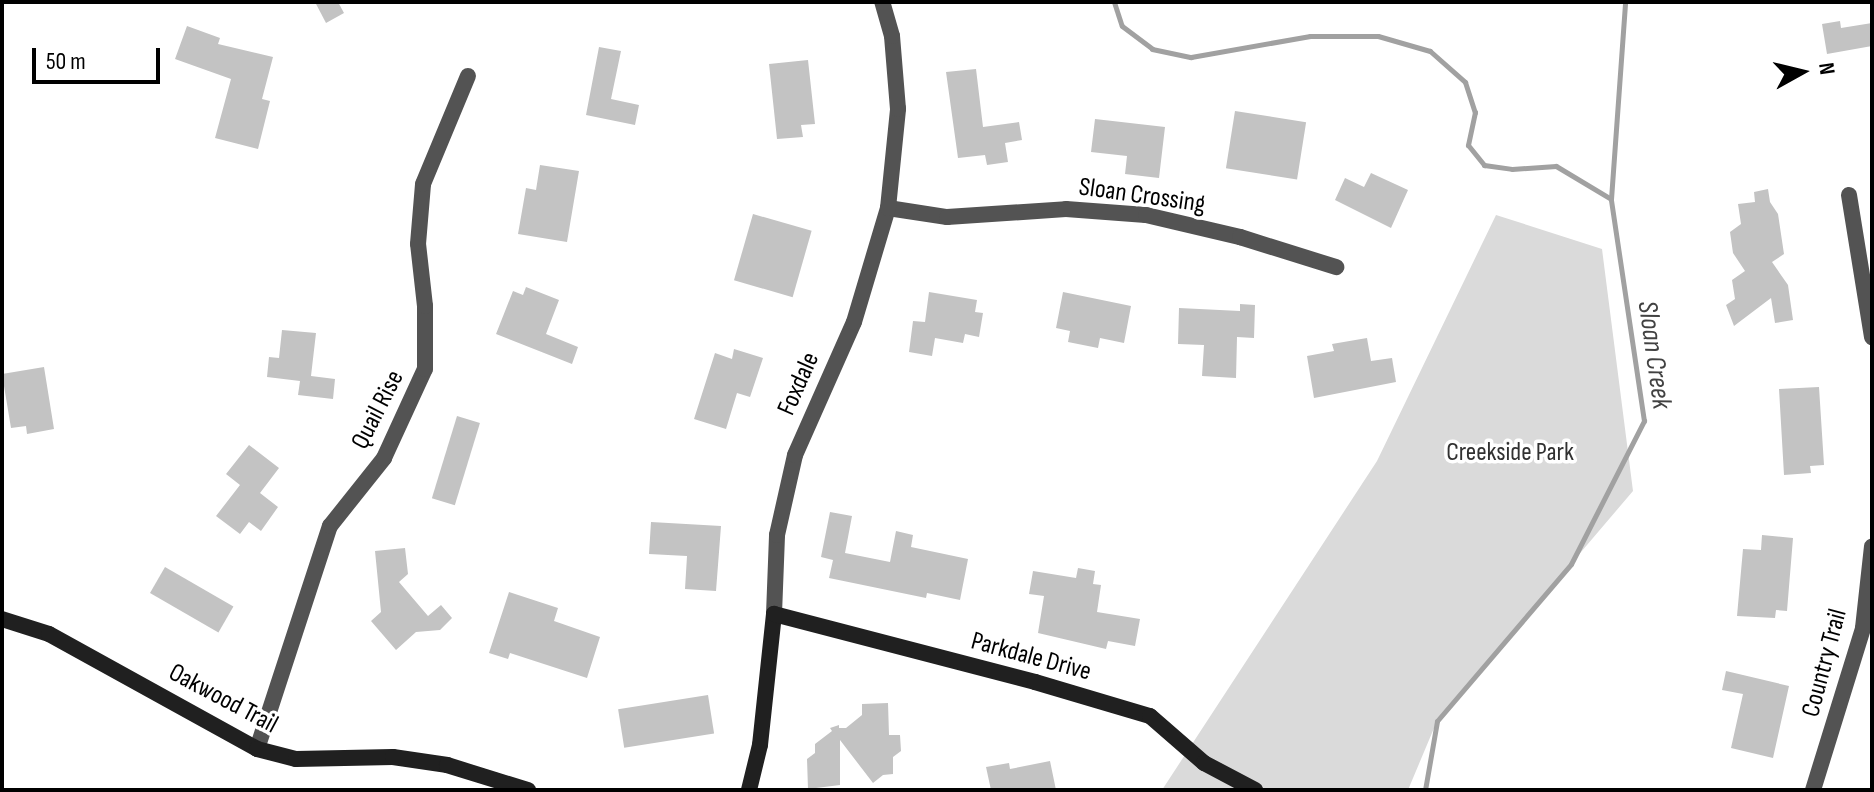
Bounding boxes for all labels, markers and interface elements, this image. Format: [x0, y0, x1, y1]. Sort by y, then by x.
scale bar [36, 32, 164, 82]
north arrow [1762, 32, 1842, 112]
text: 50 m [46, 47, 86, 76]
text: N [1812, 61, 1840, 76]
street label: Sloan Crossing [1077, 172, 1207, 220]
water label: Sloan Creek [1630, 299, 1678, 411]
street label: Foxdale [771, 348, 827, 420]
street label: Quail Rise [345, 365, 411, 455]
park label: Creekside Park [1446, 437, 1574, 469]
street label: Country Trail [1796, 606, 1854, 720]
street label: Parkdale Drive [967, 626, 1095, 688]
street label: Oakwood Trail [163, 657, 283, 741]

